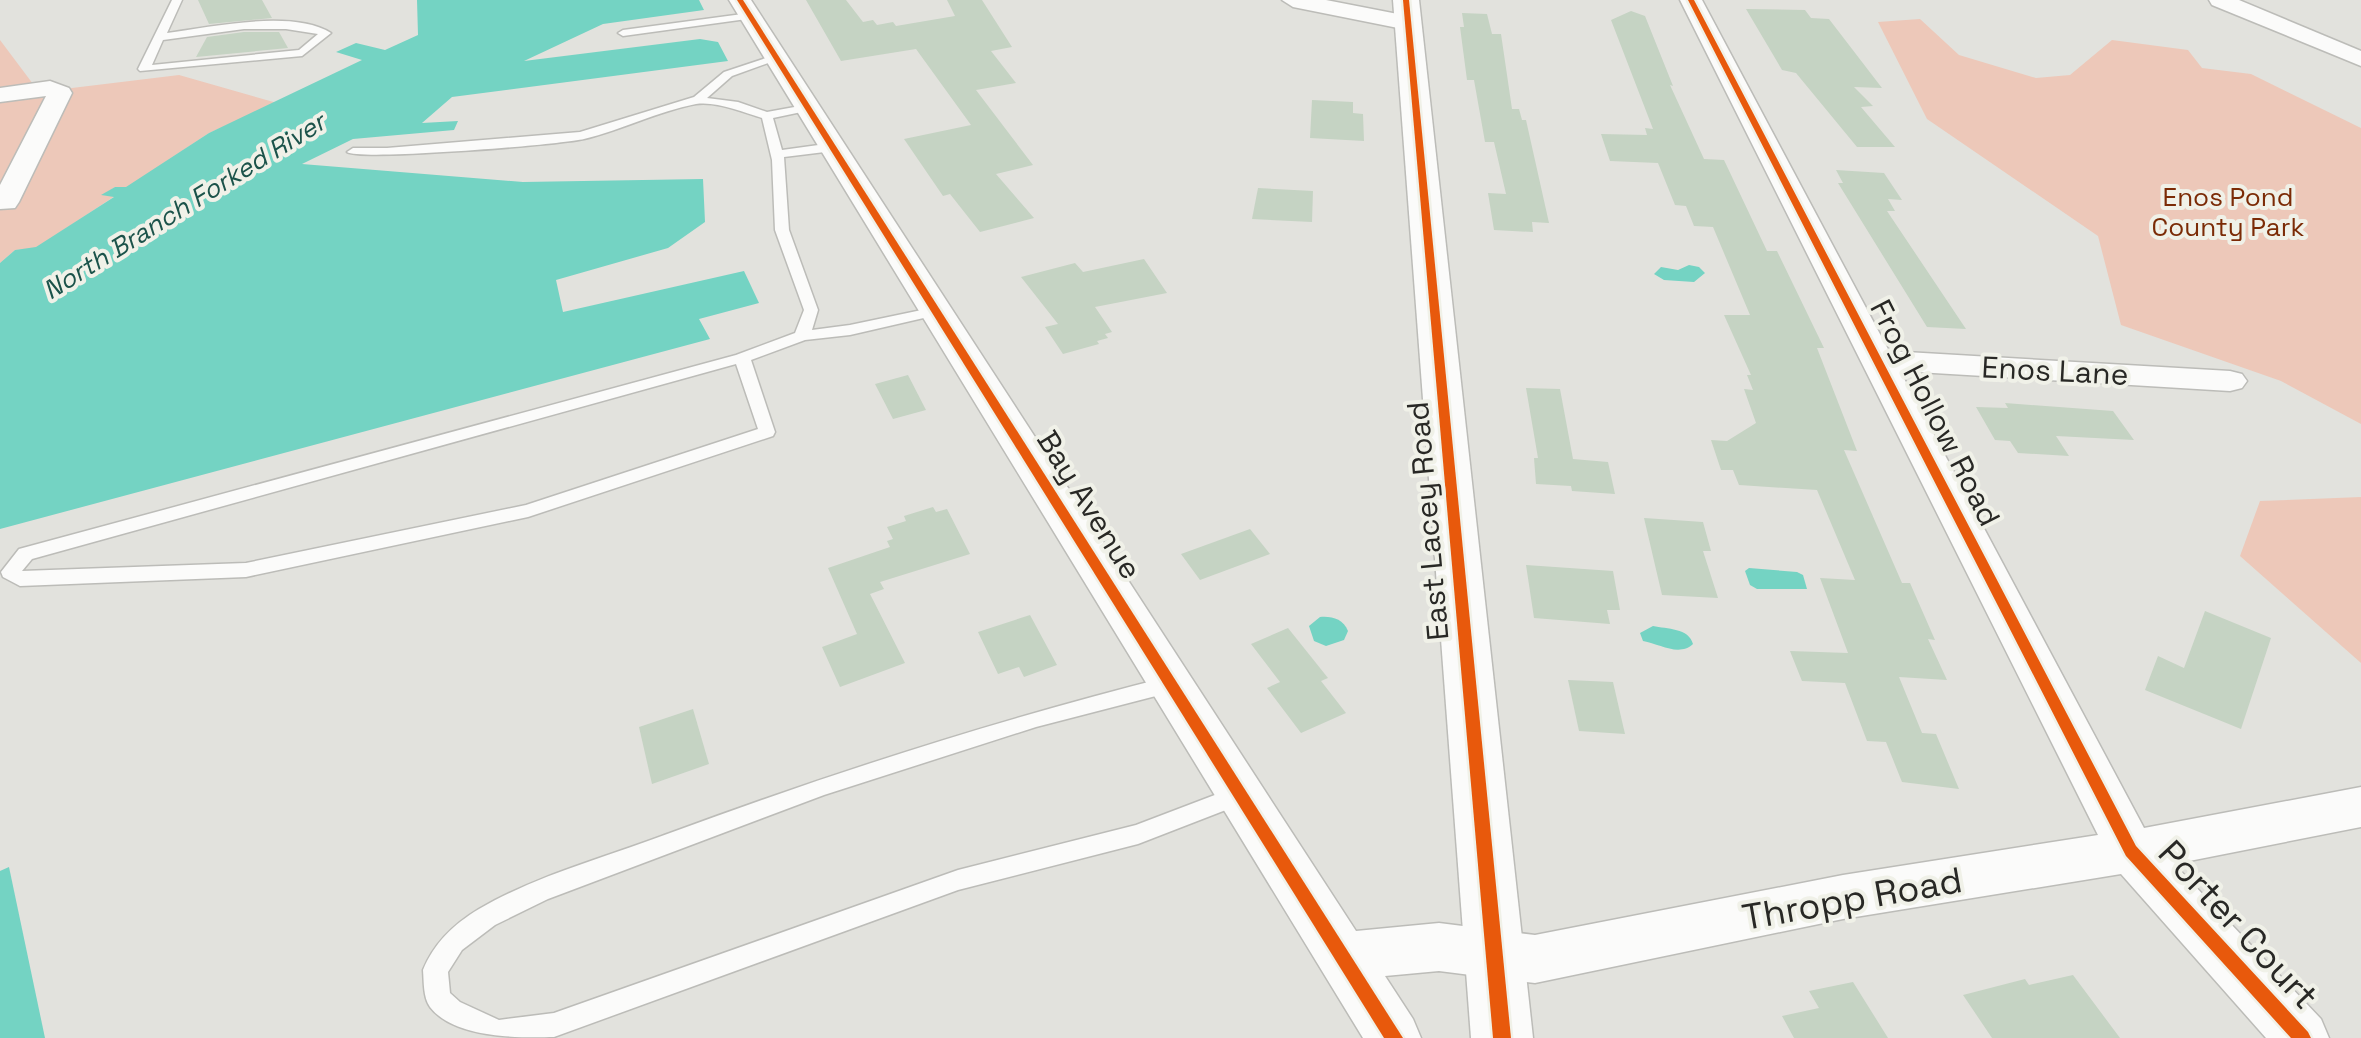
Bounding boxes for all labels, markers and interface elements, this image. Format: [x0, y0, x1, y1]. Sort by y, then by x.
water label: North Branch Forked River [36, 103, 334, 307]
park label: Enos Pond County Park [2152, 180, 2304, 244]
street label: Frog Hollow Road [1862, 293, 2009, 533]
street label: Enos Lane [1981, 347, 2130, 394]
street label: East Lacey Road [1398, 400, 1457, 642]
street label: Bay Avenue [1028, 423, 1151, 586]
street label: Porter Court [2148, 831, 2328, 1019]
street label: Thropp Road [1739, 857, 1966, 941]

